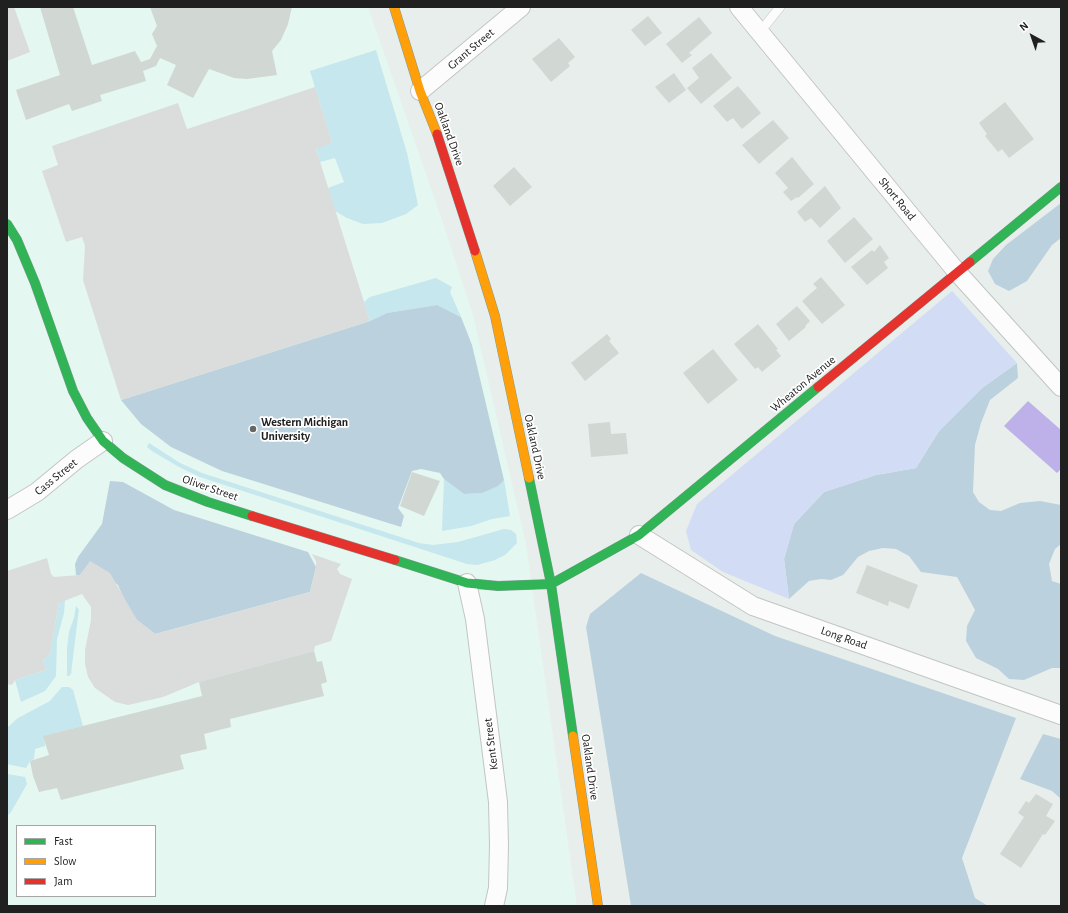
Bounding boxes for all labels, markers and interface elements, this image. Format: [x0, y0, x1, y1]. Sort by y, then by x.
north arrow [1012, 16, 1052, 56]
text: N [1017, 20, 1030, 33]
street label: Grant Street [445, 25, 497, 73]
street label: Oakland Drive [431, 100, 467, 168]
street label: Short Road [875, 175, 919, 223]
street label: Wheaton Avenue [768, 353, 838, 415]
street label: Oakland Drive [521, 413, 549, 481]
place label: Western Michigan University [261, 415, 348, 443]
marker: Western Michigan University [248, 424, 258, 434]
street label: Cass Street [32, 455, 80, 499]
street label: Oliver Street [180, 472, 240, 504]
street label: Long Road [819, 623, 869, 653]
street label: Kent Street [481, 717, 501, 771]
street label: Oakland Drive [578, 733, 602, 801]
legend [16, 825, 156, 897]
text: Fast [54, 835, 73, 847]
text: Slow [54, 855, 76, 867]
text: Jam [54, 875, 73, 887]

